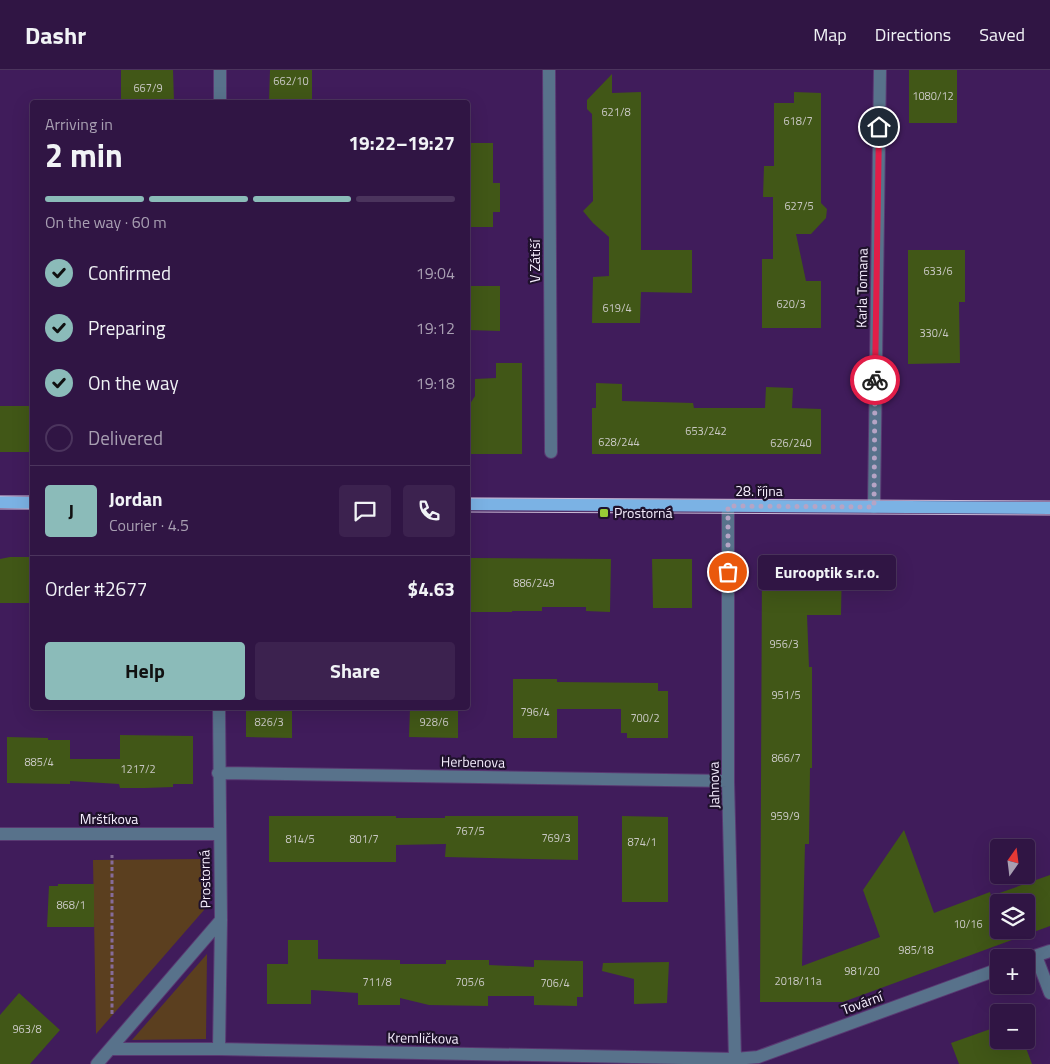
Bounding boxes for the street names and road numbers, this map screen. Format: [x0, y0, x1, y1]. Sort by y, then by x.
street label: V Zátiší [524, 238, 545, 283]
street label: Karla Tomana [850, 248, 873, 328]
street label: 28. října [735, 480, 783, 501]
street label: Herbenova [441, 750, 505, 773]
street label: Jahnova [703, 761, 724, 809]
street label: Mrštíkova [80, 808, 138, 829]
street label: Prostorná [193, 850, 216, 908]
street label: Tovární [838, 985, 886, 1020]
street label: Kremličkova [387, 1026, 459, 1049]

